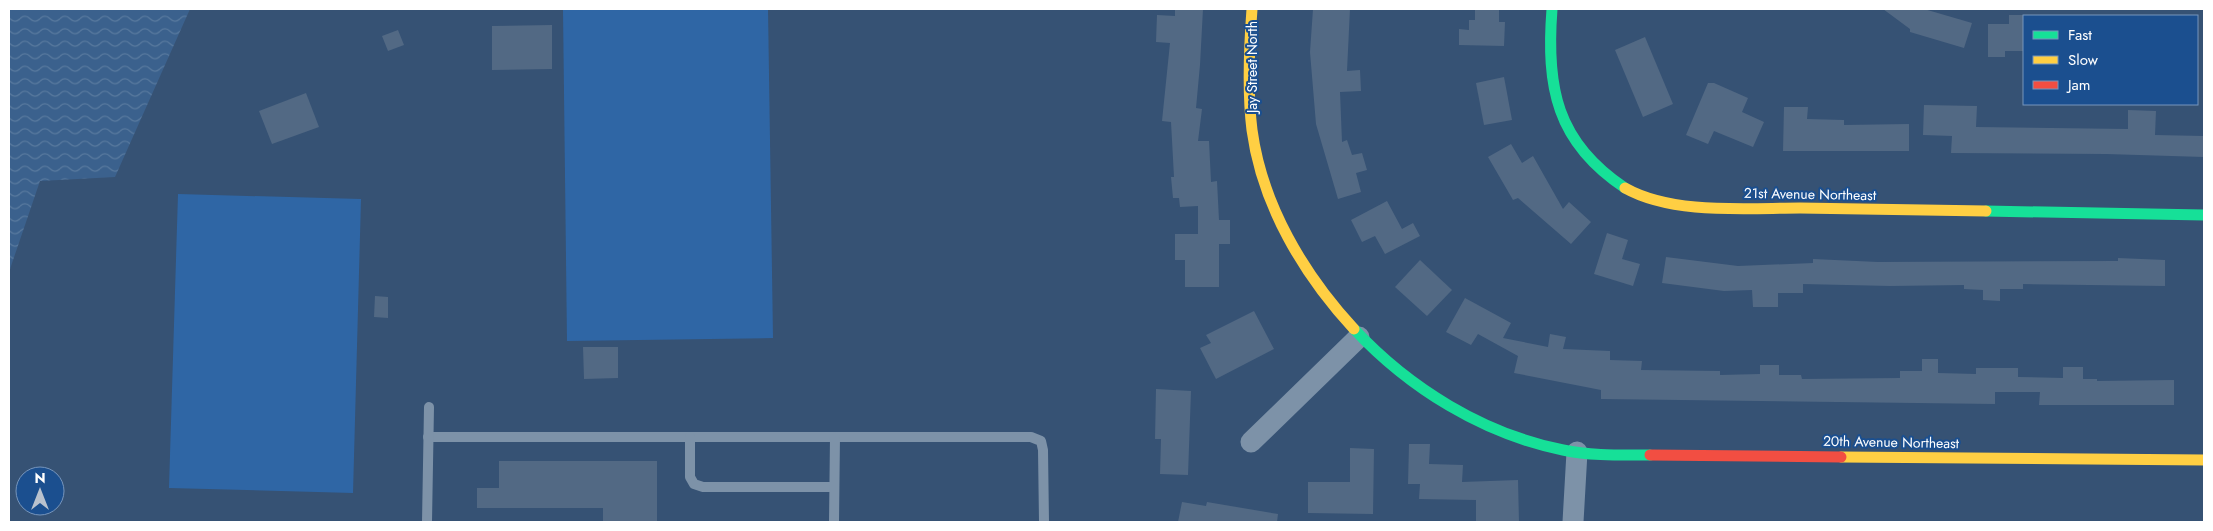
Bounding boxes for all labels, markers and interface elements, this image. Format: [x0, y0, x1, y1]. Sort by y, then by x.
legend [2023, 15, 2198, 105]
street label: Jay Street North [1242, 21, 1262, 115]
text: Fast [2068, 24, 2092, 46]
text: Slow [2068, 49, 2099, 71]
text: Jam [2066, 74, 2091, 96]
street label: 21st Avenue Northeast [1744, 183, 1877, 205]
street label: 20th Avenue Northeast [1823, 431, 1960, 453]
north arrow [15, 466, 65, 516]
text: N [34, 468, 46, 488]

